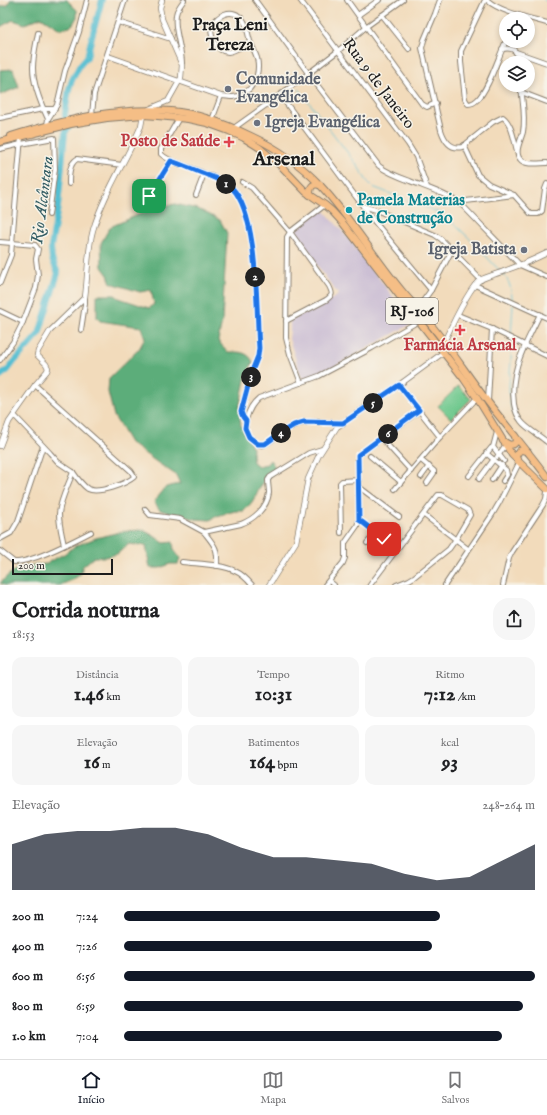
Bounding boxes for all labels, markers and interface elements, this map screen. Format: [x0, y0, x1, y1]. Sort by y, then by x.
map controls [499, 12, 535, 92]
button: locate [499, 12, 535, 48]
district label: Praça Leni Tereza [192, 15, 268, 56]
street label: Rua 9 de Janeiro [337, 35, 419, 134]
button: layers [499, 56, 535, 92]
place label: Comunidade Evangélica [236, 70, 321, 108]
marker: Comunidade Evangélica [223, 84, 233, 94]
place label: Igreja Evangélica [265, 113, 381, 133]
marker: Igreja Evangélica [252, 118, 262, 128]
place label: Posto de Saúde [121, 132, 221, 152]
marker: Posto de Saúde [223, 136, 235, 148]
district label: Arsenal [252, 147, 315, 172]
water label: Rio Alcântara [27, 154, 59, 245]
pin: 1 [216, 174, 236, 194]
text: 1 [224, 177, 228, 191]
pin [132, 179, 166, 213]
icon: arrive [138, 185, 160, 207]
place label: Pamela Materias de Construção [357, 191, 465, 229]
marker: Pamela Materias de Construção [344, 205, 354, 215]
place label: Igreja Batista [428, 240, 517, 260]
marker: Igreja Batista [519, 245, 529, 255]
pin: 2 [245, 267, 265, 287]
text: 2 [252, 270, 258, 284]
road number: RJ-106 [386, 298, 438, 324]
marker: Farmácia Arsenal [455, 325, 465, 335]
place label: Farmácia Arsenal [403, 336, 517, 356]
pin: 3 [241, 367, 261, 387]
text: 3 [249, 370, 253, 384]
pin: 5 [363, 393, 383, 413]
text: 5 [371, 396, 375, 410]
pin: 4 [271, 423, 291, 443]
pin: 6 [378, 424, 398, 444]
text: 4 [278, 426, 284, 440]
text: 6 [386, 427, 390, 441]
pin [367, 522, 401, 556]
icon: check [373, 528, 395, 550]
scale bar [12, 557, 113, 576]
text: 200 m [18, 559, 45, 573]
text: Corrida noturna [12, 597, 159, 625]
button: share [493, 598, 535, 640]
text: 18:53 [12, 626, 35, 643]
text: Distância [76, 668, 118, 682]
text: Tempo [257, 668, 290, 682]
text: Ritmo [435, 668, 465, 682]
text: 1.46 [74, 682, 104, 707]
text: 10:31 [255, 682, 292, 707]
text: 7:12 [424, 682, 455, 707]
text: km [104, 690, 121, 704]
text: /km [455, 690, 476, 704]
text: Elevação [77, 736, 117, 750]
text: Batimentos [248, 736, 299, 750]
text: kcal [441, 736, 459, 750]
text: 16 [84, 750, 100, 775]
text: 164 [249, 750, 275, 775]
text: 93 [442, 750, 458, 775]
text: m [100, 758, 111, 772]
text: bpm [275, 758, 298, 772]
text: Elevação [12, 797, 60, 814]
text: 248–264 m [482, 797, 535, 814]
text: 200 m [12, 908, 44, 925]
text: 7:24 [76, 908, 98, 925]
text: 400 m [12, 938, 44, 955]
text: 7:26 [76, 938, 97, 955]
text: 600 m [12, 968, 43, 985]
text: 6:56 [76, 968, 95, 985]
text: 800 m [12, 998, 43, 1015]
text: 6:59 [76, 998, 95, 1015]
text: 1.0 km [12, 1028, 46, 1045]
text: 7:04 [76, 1028, 98, 1045]
tab: Início [78, 1069, 105, 1107]
tab: Mapa [260, 1069, 286, 1107]
tab: Salvos [441, 1069, 469, 1107]

